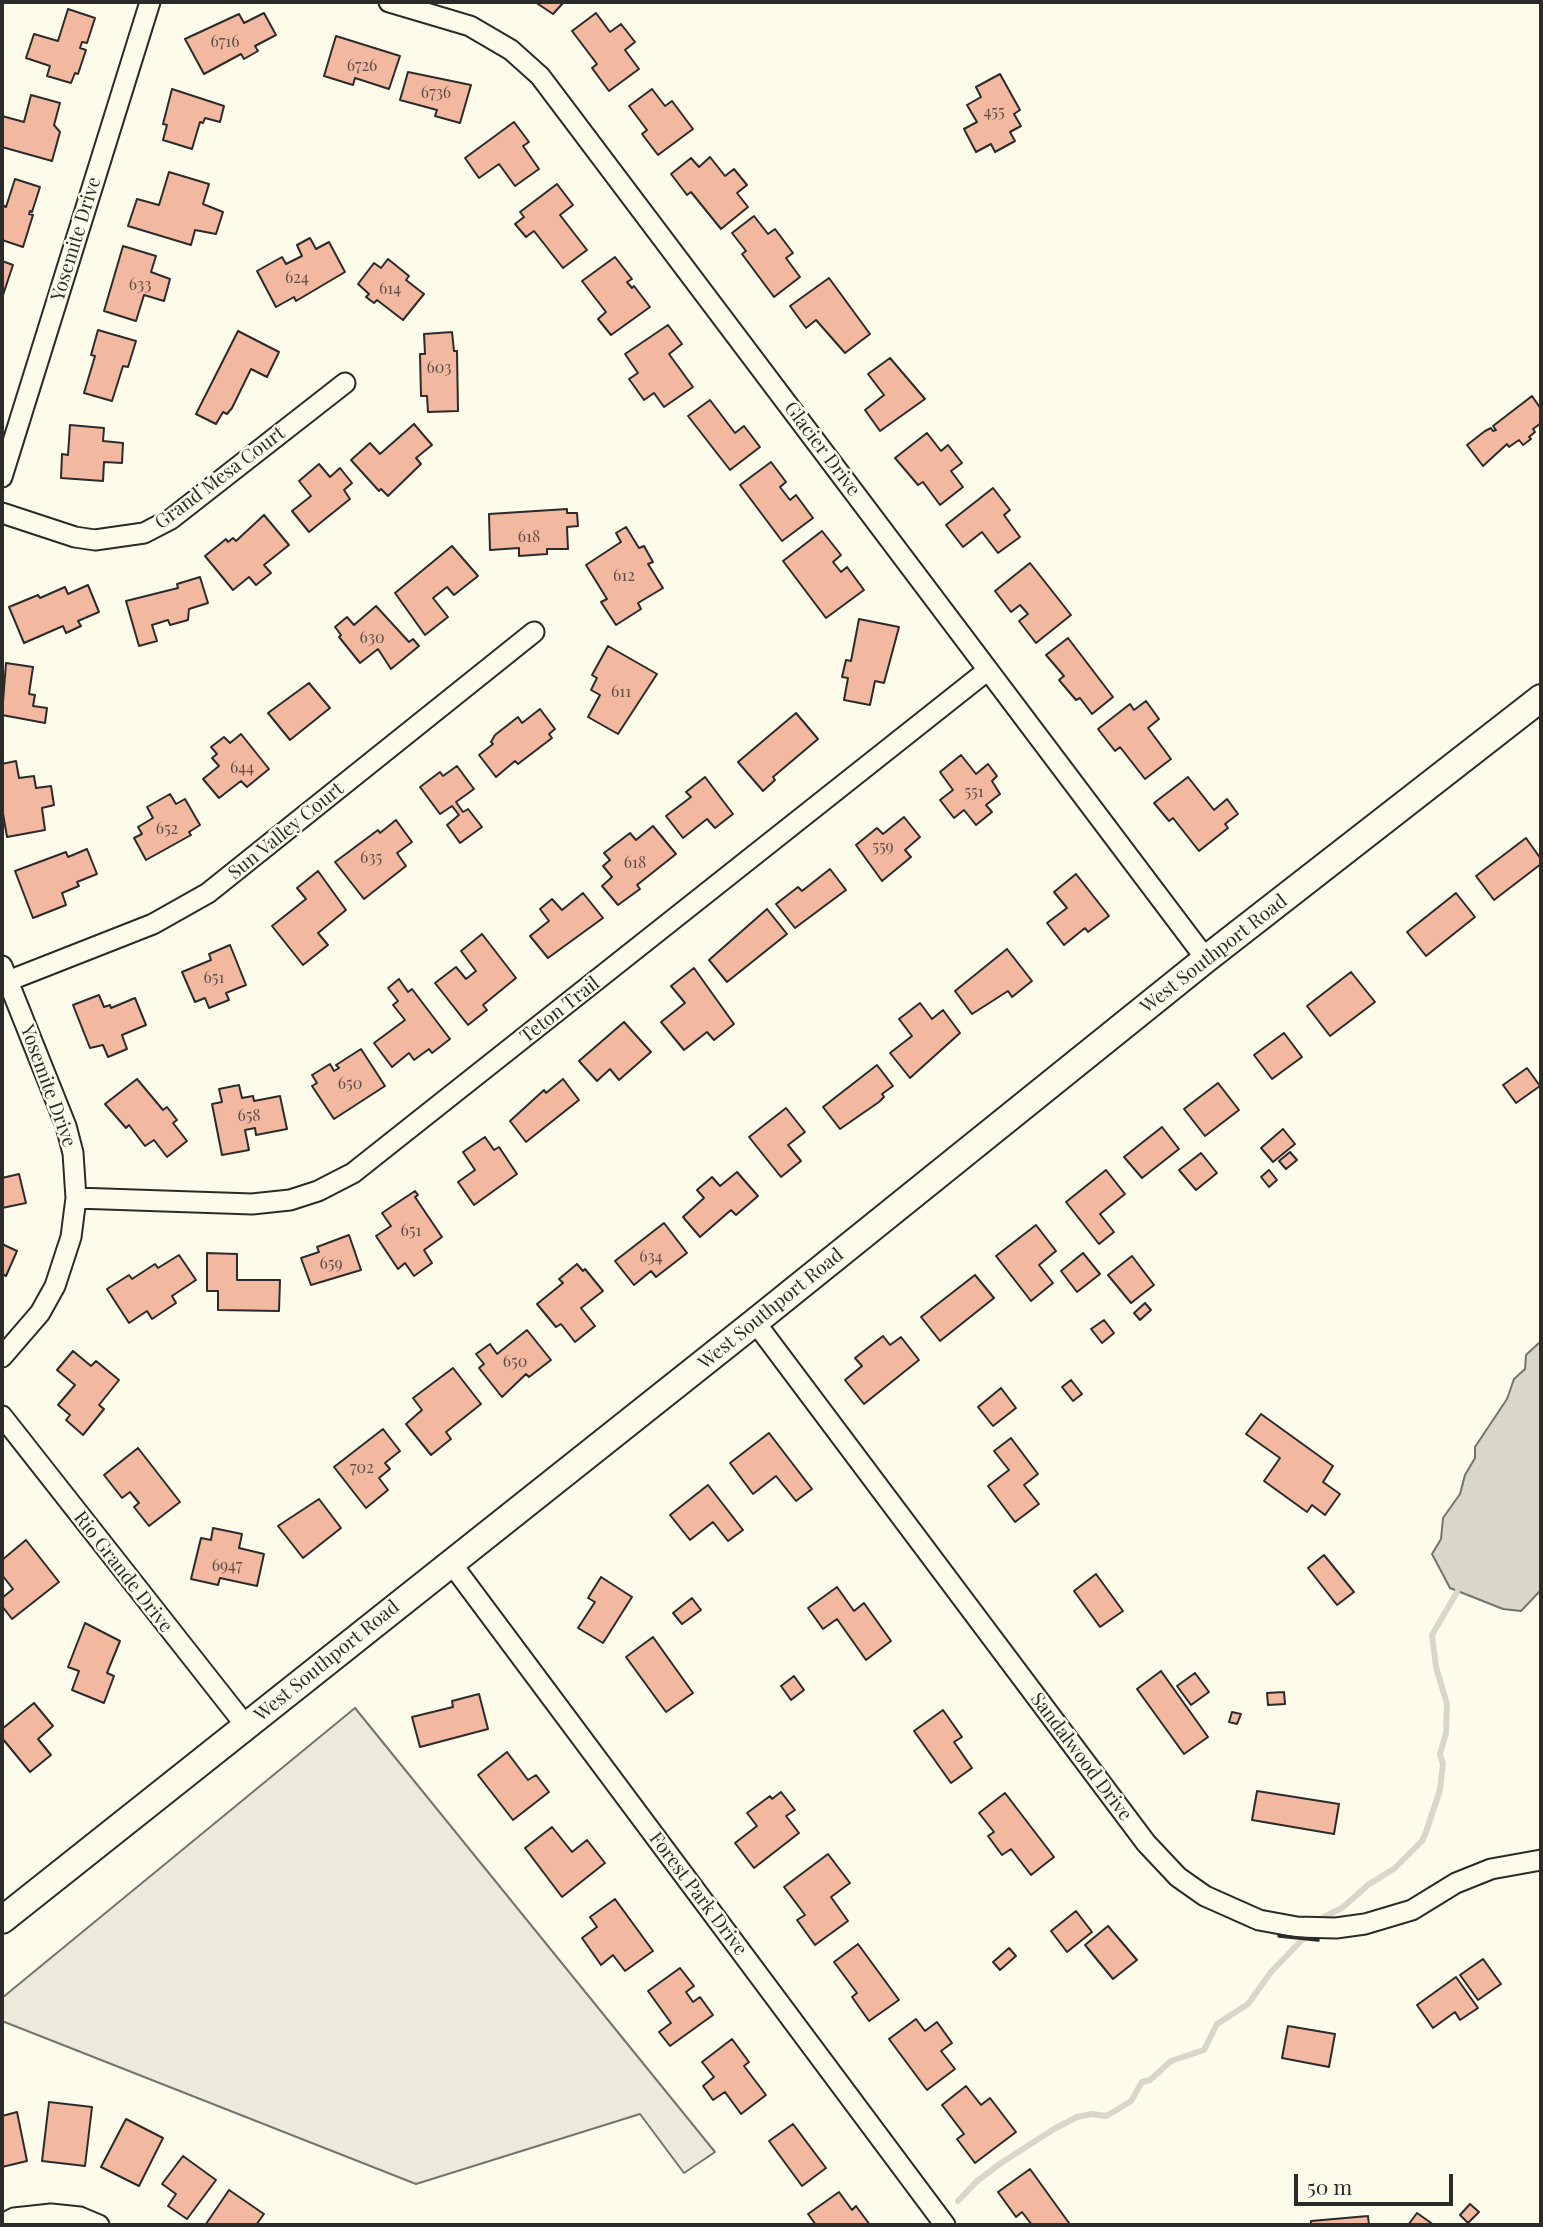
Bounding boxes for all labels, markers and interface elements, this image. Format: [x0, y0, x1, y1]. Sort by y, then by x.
house number: 6716 [211, 32, 239, 52]
house number: 6726 [347, 56, 377, 76]
house number: 6736 [421, 83, 451, 103]
house number: 455 [983, 102, 1005, 122]
street label: Yosemite Drive [46, 174, 106, 304]
house number: 624 [285, 268, 309, 288]
house number: 633 [129, 275, 151, 295]
house number: 614 [379, 279, 401, 299]
house number: 603 [426, 358, 452, 378]
street label: Glacier Drive [779, 397, 865, 501]
street label: Grand Mesa Court [151, 422, 289, 534]
house number: 618 [518, 527, 540, 547]
house number: 612 [613, 566, 635, 586]
house number: 630 [359, 628, 385, 648]
house number: 611 [611, 682, 631, 702]
house number: 644 [230, 758, 254, 778]
street label: Sun Valley Court [224, 778, 348, 884]
house number: 551 [964, 782, 984, 802]
house number: 652 [156, 819, 178, 839]
house number: 559 [872, 837, 894, 857]
house number: 635 [360, 848, 382, 868]
house number: 618 [624, 853, 646, 873]
street label: West Southport Road [1136, 890, 1292, 1018]
house number: 651 [204, 968, 224, 988]
street label: Teton Trail [516, 972, 604, 1048]
street label: Yosemite Drive [15, 1022, 81, 1150]
house number: 650 [338, 1074, 362, 1094]
house number: 658 [237, 1106, 261, 1126]
house number: 651 [401, 1221, 421, 1241]
street label: West Southport Road [694, 1244, 848, 1374]
house number: 634 [639, 1247, 663, 1267]
house number: 659 [319, 1254, 343, 1274]
house number: 650 [503, 1352, 527, 1372]
house number: 702 [350, 1458, 374, 1478]
street label: Rio Grande Drive [69, 1507, 177, 1637]
house number: 6947 [212, 1556, 242, 1576]
street label: West Southport Road [250, 1596, 404, 1726]
street label: Sandalwood Drive [1025, 1688, 1137, 1826]
street label: Forest Park Drive [644, 1828, 752, 1960]
scale bar [1298, 2160, 1457, 2204]
text: 50 m [1307, 2172, 1352, 2200]

